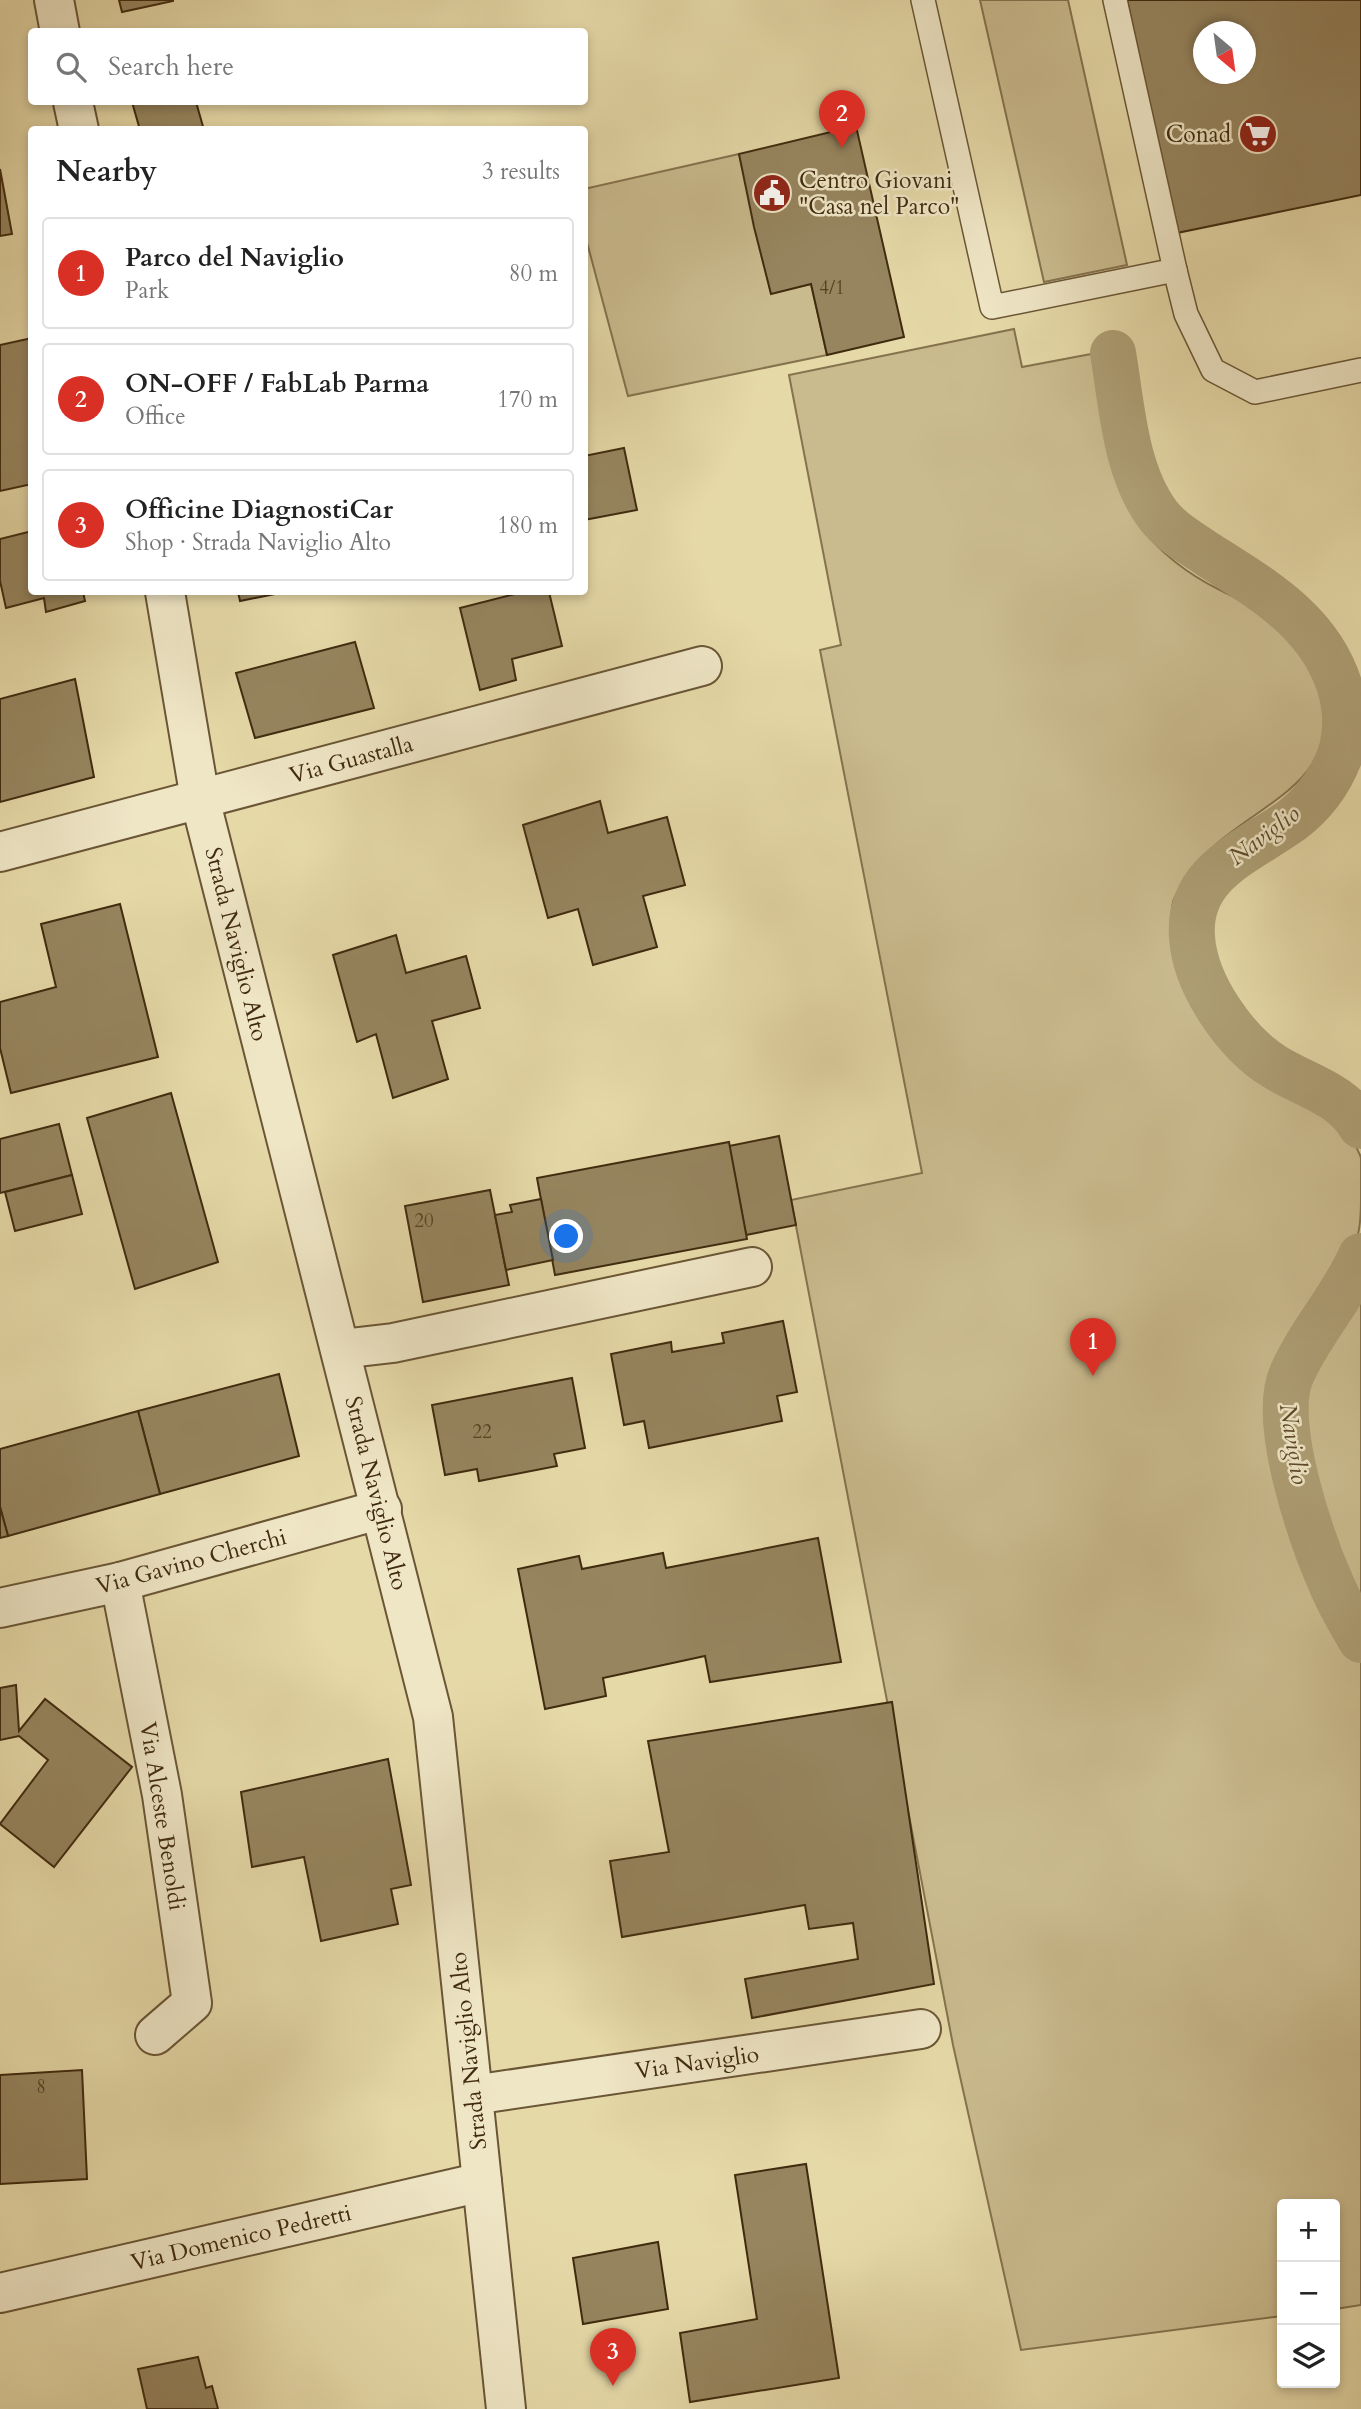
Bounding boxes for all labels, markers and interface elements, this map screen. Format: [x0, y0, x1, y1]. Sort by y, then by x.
north arrow [1193, 21, 1256, 84]
search box [28, 28, 588, 105]
icon: search [52, 48, 90, 86]
text: Search here [108, 49, 234, 84]
pin: 2 [819, 90, 865, 148]
supermarket icon: Conad [1237, 113, 1279, 155]
place label: Conad [1166, 119, 1232, 150]
text: Nearby [56, 151, 157, 192]
text: 3 results [482, 156, 560, 187]
place label: Centro Giovani "Casa nel Parco" [799, 165, 959, 222]
public building icon: Centro Giovani "Casa nel Parco" [751, 172, 793, 214]
text: Parco del Naviglio [125, 240, 344, 275]
text: 1 [75, 258, 87, 289]
text: 80 m [509, 258, 558, 289]
text: Park [125, 275, 169, 306]
house number: 4/1 [819, 275, 845, 301]
text: ON-OFF / FabLab Parma [125, 366, 429, 401]
text: 2 [75, 384, 87, 415]
text: 170 m [497, 384, 558, 415]
text: Office [125, 401, 186, 432]
text: Officine DiagnostiCar [125, 492, 393, 527]
text: 3 [75, 510, 87, 541]
text: 180 m [497, 510, 558, 541]
text: Shop · Strada Naviglio Alto [125, 527, 391, 558]
street label: Via Guastalla [286, 728, 416, 791]
water label: Naviglio [1222, 798, 1307, 873]
street label: Strada Naviglio Alto [197, 844, 276, 1044]
house number: 20 [414, 1208, 434, 1234]
your location [549, 1219, 583, 1253]
pin: 1 [1070, 1318, 1116, 1376]
street label: Strada Naviglio Alto [337, 1393, 416, 1593]
water label: Naviglio [1271, 1401, 1316, 1487]
house number: 22 [472, 1419, 492, 1445]
street label: Via Gavino Cherchi [92, 1521, 290, 1602]
street label: Via Alceste Benoldi [132, 1720, 193, 1913]
street label: Strada Naviglio Alto [443, 1950, 494, 2151]
street label: Via Naviglio [633, 2038, 761, 2087]
house number: 8 [36, 2074, 46, 2100]
street label: Via Domenico Pedretti [128, 2197, 354, 2278]
map controls [1277, 2199, 1340, 2388]
button: + [1277, 2199, 1340, 2262]
button: − [1277, 2262, 1340, 2325]
button: layers [1277, 2325, 1340, 2388]
pin: 3 [590, 2328, 636, 2386]

